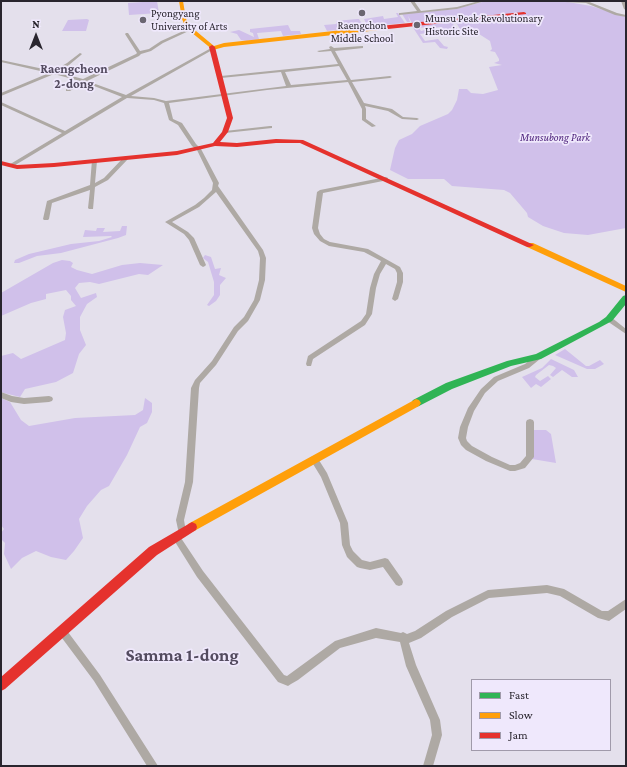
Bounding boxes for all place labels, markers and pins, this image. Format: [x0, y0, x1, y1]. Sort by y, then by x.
place label: Pyongyang University of Arts [151, 7, 227, 33]
marker: Raengchon Middle School [357, 8, 367, 18]
place label: Munsu Peak Revolutionary Historic Site [425, 12, 543, 38]
marker: Pyongyang University of Arts [138, 15, 148, 25]
place label: Raengchon Middle School [331, 19, 393, 45]
marker: Munsu Peak Revolutionary Historic Site [412, 20, 422, 30]

